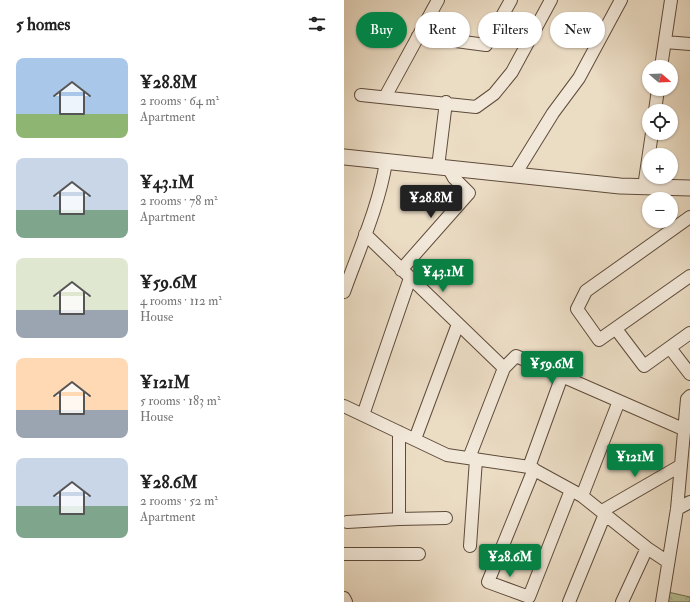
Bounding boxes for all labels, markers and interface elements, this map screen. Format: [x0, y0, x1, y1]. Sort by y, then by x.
chip: Buy [356, 12, 407, 48]
chip: Rent [415, 12, 470, 48]
chip: Filters [478, 12, 542, 48]
chip: New [550, 12, 605, 48]
icon: filters [306, 13, 328, 35]
text: 5 homes [16, 14, 70, 35]
north arrow [642, 60, 678, 96]
map controls [642, 60, 678, 228]
text: ¥28.8M [140, 72, 197, 93]
icon: home [48, 74, 96, 122]
text: 2 rooms · 64 m² [140, 93, 219, 109]
button: locate [642, 104, 678, 140]
text: Apartment [140, 109, 196, 125]
button: + [642, 148, 678, 184]
text: ¥43.1M [140, 172, 194, 193]
icon: home [48, 174, 96, 222]
pin: ¥28.8M [398, 185, 464, 219]
text: ¥28.8M [409, 190, 453, 206]
button: − [642, 192, 678, 228]
text: 2 rooms · 78 m² [140, 193, 218, 209]
text: Apartment [140, 209, 196, 225]
pin: ¥43.1M [410, 259, 476, 293]
text: ¥43.1M [422, 264, 464, 280]
text: ¥59.6M [140, 272, 197, 293]
icon: home [48, 274, 96, 322]
text: 4 rooms · 112 m² [140, 293, 222, 309]
text: House [140, 309, 173, 325]
pin: ¥59.6M [519, 351, 585, 385]
text: ¥59.6M [530, 356, 574, 372]
text: ¥121M [140, 372, 190, 393]
icon: home [48, 374, 96, 422]
text: 5 rooms · 183 m² [140, 393, 221, 409]
text: House [140, 409, 173, 425]
pin: ¥121M [607, 444, 663, 478]
text: ¥121M [616, 449, 654, 465]
text: ¥28.6M [140, 472, 198, 493]
icon: home [48, 474, 96, 522]
text: 2 rooms · 52 m² [140, 493, 218, 509]
text: Apartment [140, 509, 196, 525]
pin: ¥28.6M [477, 544, 543, 578]
text: ¥28.6M [488, 549, 532, 565]

